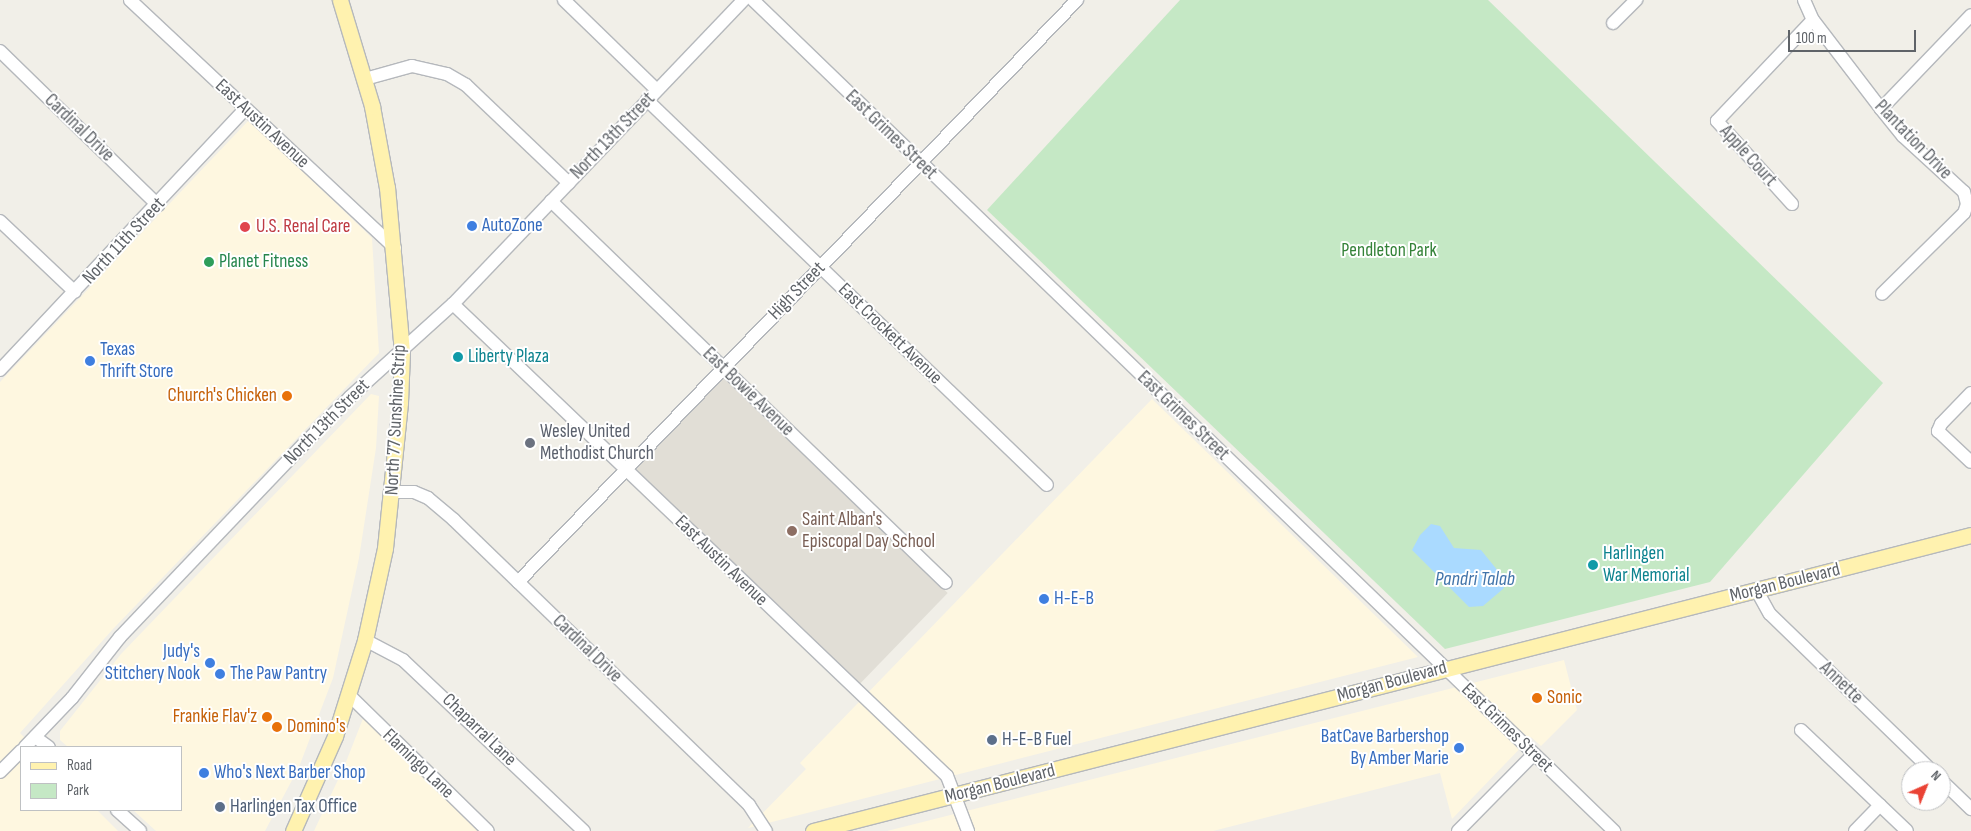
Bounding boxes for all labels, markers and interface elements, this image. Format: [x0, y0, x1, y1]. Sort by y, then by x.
scale bar [1791, 20, 1918, 52]
text: 100 m [1796, 29, 1827, 48]
street label: East Austin Avenue [210, 75, 314, 173]
street label: East Grimes Street [840, 86, 942, 184]
street label: North 13th Street [566, 88, 660, 184]
street label: Cardinal Drive [39, 89, 119, 167]
street label: Plantation Drive [1869, 96, 1957, 184]
street label: Apple Court [1715, 121, 1781, 191]
street label: North 11th Street [78, 193, 170, 289]
place label: AutoZone [482, 215, 543, 237]
place label: U.S. Renal Care [256, 216, 350, 238]
marker: U.S. Renal Care [238, 220, 252, 234]
marker: AutoZone [466, 220, 478, 232]
park label: Pendleton Park [1341, 240, 1437, 262]
place label: Planet Fitness [219, 251, 308, 273]
marker: Planet Fitness [203, 256, 215, 268]
street label: High Street [764, 257, 830, 325]
street label: East Crockett Avenue [833, 279, 947, 389]
place label: Texas Thrift Store [100, 339, 173, 383]
street label: East Bowie Avenue [698, 343, 798, 441]
street label: North 77 Sunshine Strip [381, 344, 411, 496]
place label: Liberty Plaza [468, 346, 549, 368]
marker: Liberty Plaza [452, 351, 464, 363]
marker: Texas Thrift Store [84, 355, 96, 367]
street label: East Grimes Street [1132, 367, 1234, 465]
street label: North 13th Street [279, 374, 375, 470]
place label: Church's Chicken [167, 385, 277, 407]
marker: Church's Chicken [281, 390, 293, 402]
place label: Wesley United Methodist Church [540, 421, 654, 465]
marker: Wesley United Methodist Church [524, 437, 536, 449]
place label: Saint Alban's Episcopal Day School [802, 509, 935, 553]
street label: East Austin Avenue [670, 511, 772, 611]
marker: Saint Alban's Episcopal Day School [786, 525, 798, 537]
place label: Harlingen War Memorial [1603, 543, 1689, 587]
street label: Morgan Boulevard [1728, 558, 1842, 608]
marker: Harlingen War Memorial [1587, 559, 1599, 571]
water label: Pandri Talab [1435, 567, 1515, 591]
place label: H-E-B [1054, 588, 1094, 610]
marker: H-E-B [1038, 593, 1050, 605]
street label: Cardinal Drive [547, 610, 627, 688]
place label: Judy's Stitchery Nook [105, 641, 200, 685]
street label: Morgan Boulevard [1335, 656, 1449, 708]
marker: Judy's Stitchery Nook [204, 657, 216, 669]
street label: Annette [1815, 657, 1867, 709]
place label: The Paw Pantry [230, 663, 327, 685]
marker: The Paw Pantry [214, 668, 226, 680]
street label: East Grimes Street [1456, 679, 1558, 777]
place label: Sonic [1547, 687, 1582, 709]
street label: Chaparral Lane [437, 689, 521, 771]
marker: Sonic [1531, 692, 1543, 704]
place label: Frankie Flav'z [173, 706, 257, 728]
marker: Frankie Flav'z [261, 711, 273, 723]
place label: Domino's [287, 716, 346, 738]
marker: Domino's [271, 721, 283, 733]
street label: Flamingo Lane [378, 724, 458, 804]
place label: BatCave Barbershop By Amber Marie [1321, 726, 1449, 770]
place label: H-E-B Fuel [1002, 729, 1071, 751]
marker: H-E-B Fuel [986, 734, 998, 746]
marker: BatCave Barbershop By Amber Marie [1453, 742, 1465, 754]
legend [20, 746, 182, 811]
text: Road [67, 756, 92, 775]
street label: Morgan Boulevard [943, 759, 1057, 809]
north arrow [1901, 761, 1951, 811]
place label: Who's Next Barber Shop [214, 762, 366, 784]
marker: Who's Next Barber Shop [198, 767, 210, 779]
text: N [1927, 767, 1945, 784]
text: Park [67, 781, 89, 800]
place label: Harlingen Tax Office [230, 796, 357, 818]
marker: Harlingen Tax Office [214, 801, 226, 813]

